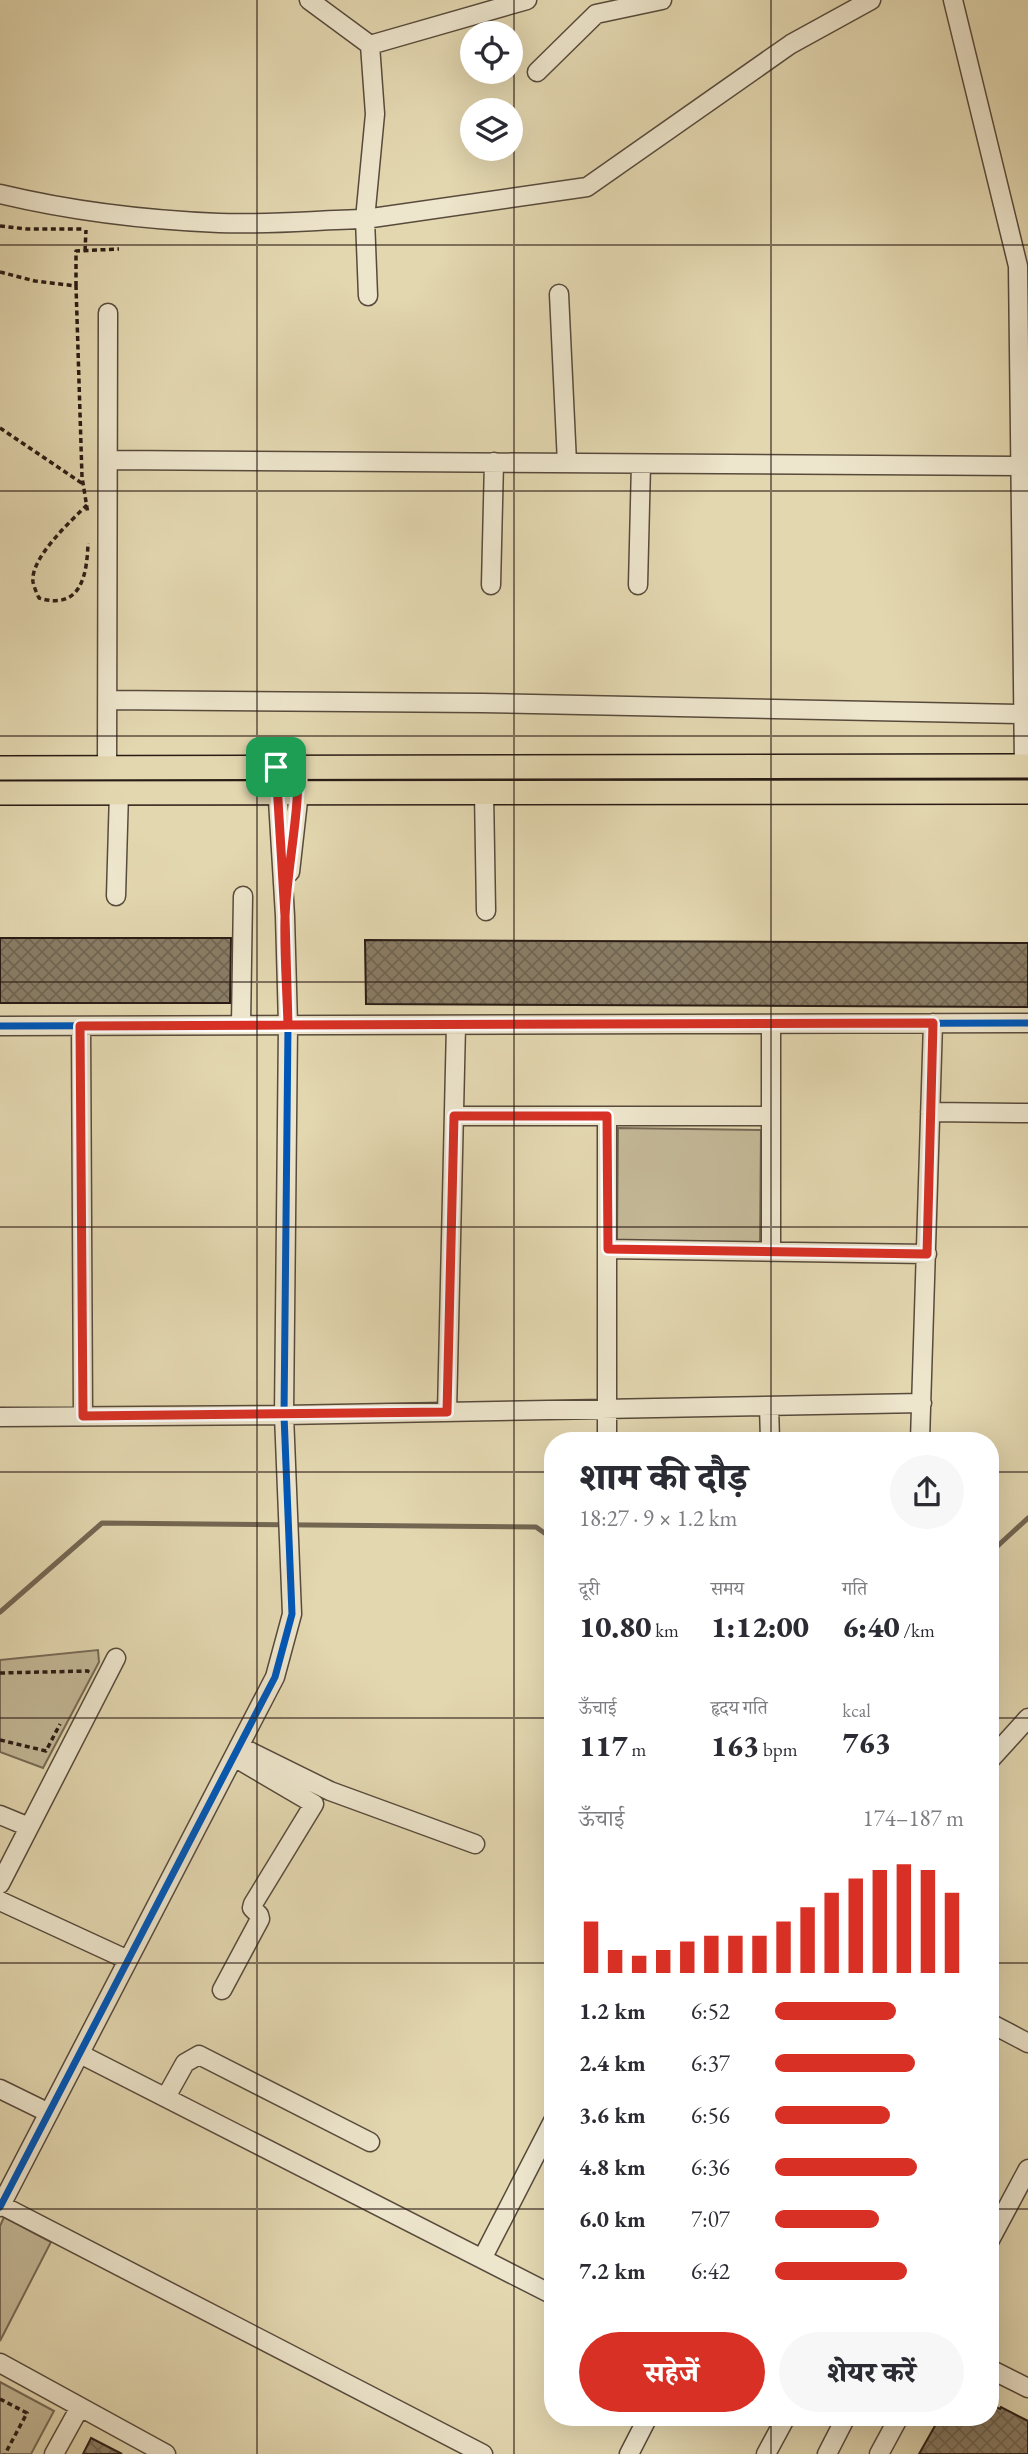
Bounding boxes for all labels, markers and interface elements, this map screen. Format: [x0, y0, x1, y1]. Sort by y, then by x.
map controls [460, 21, 523, 161]
button: locate [460, 21, 523, 84]
button: layers [460, 98, 523, 161]
pin [246, 737, 306, 797]
icon: arrive [257, 748, 295, 786]
text: शाम की दौड़ [579, 1452, 748, 1501]
button: share [890, 1455, 964, 1529]
text: 18:27 · 9 × 1.2 km [579, 1503, 737, 1533]
text: दूरी [579, 1576, 600, 1601]
text: समय [711, 1576, 744, 1601]
text: गति [842, 1576, 867, 1601]
text: 10.80 [579, 1607, 651, 1646]
text: 1:12:00 [711, 1607, 809, 1646]
text: 6:40 [842, 1607, 900, 1646]
text: km [651, 1618, 679, 1643]
text: /km [900, 1618, 935, 1643]
text: ऊँचाई [579, 1695, 616, 1720]
text: हृदय गति [711, 1695, 768, 1720]
text: kcal [842, 1698, 871, 1723]
text: 763 [842, 1723, 891, 1762]
text: 117 [579, 1726, 628, 1765]
text: 163 [711, 1726, 759, 1765]
text: m [628, 1737, 646, 1762]
text: bpm [759, 1737, 798, 1762]
text: ऊँचाई [579, 1803, 624, 1833]
text: 174–187 m [863, 1803, 964, 1833]
text: 1.2 km [579, 1996, 646, 2026]
text: 6:52 [691, 1996, 730, 2026]
text: 2.4 km [579, 2048, 646, 2078]
text: 6:37 [691, 2048, 730, 2078]
text: 3.6 km [579, 2100, 646, 2130]
text: 6:56 [691, 2100, 730, 2130]
text: 4.8 km [579, 2152, 646, 2182]
text: 6:36 [691, 2152, 730, 2182]
text: 6.0 km [579, 2204, 646, 2234]
text: 7:07 [691, 2204, 730, 2234]
text: 7.2 km [579, 2256, 646, 2286]
text: 6:42 [691, 2256, 730, 2286]
button: सहेजें [579, 2332, 765, 2412]
button: शेयर करें [779, 2332, 964, 2412]

